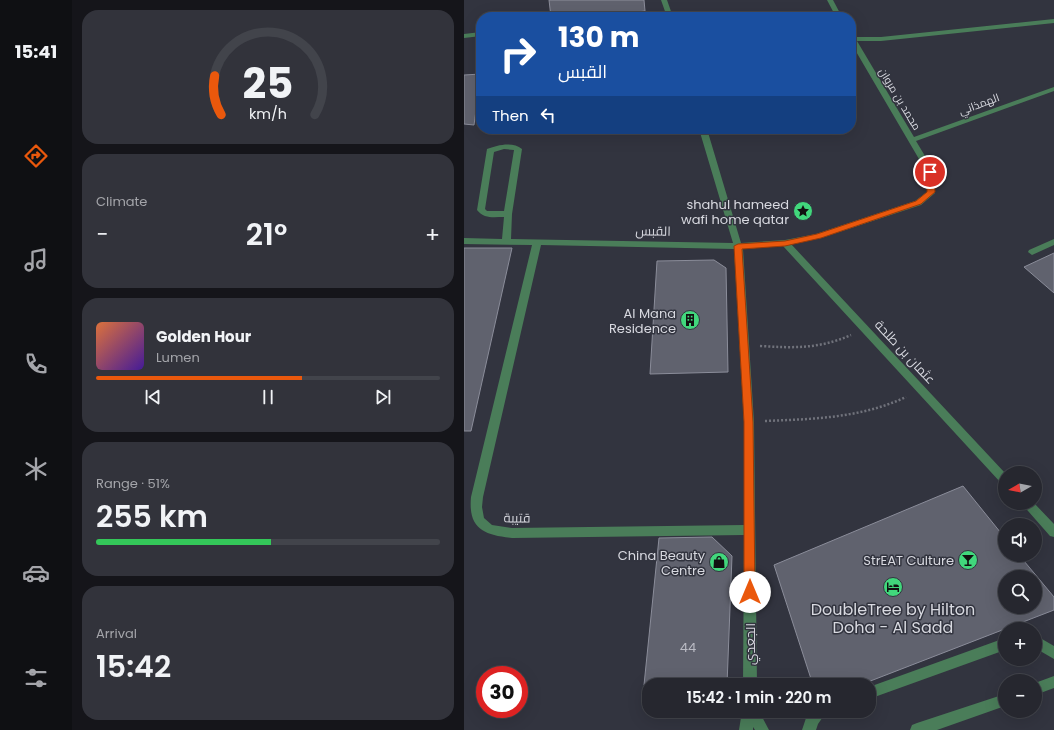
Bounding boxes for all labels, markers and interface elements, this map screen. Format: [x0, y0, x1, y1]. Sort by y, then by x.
text: 130 m [558, 18, 639, 57]
icon: right [492, 28, 544, 80]
text: 15:41 [15, 39, 57, 64]
text: 25 [243, 54, 293, 113]
text: القبس [558, 59, 607, 84]
street label: محمد بن مروان [875, 65, 925, 133]
street label: الهمذاني [956, 89, 1002, 120]
text: km/h [249, 104, 287, 124]
icon: left [537, 104, 559, 126]
text: Then [492, 105, 529, 126]
icon: directions [22, 142, 50, 170]
pin [913, 155, 947, 189]
icon: arrive [919, 161, 941, 183]
text: Climate [96, 192, 147, 211]
place label: shahul hameed wafi home qatar [681, 195, 789, 229]
place icon: shahul hameed wafi home qatar [792, 200, 814, 222]
text: 21° [246, 213, 287, 256]
text: − [96, 219, 108, 250]
text: + [425, 219, 440, 250]
street label: القبس [635, 221, 671, 241]
icon: music [22, 246, 50, 274]
place label: Al Mana Residence [609, 304, 676, 338]
building icon: Al Mana Residence [679, 309, 701, 331]
street label: عثمان بن طلحة [870, 316, 940, 388]
text: Golden Hour [156, 326, 251, 347]
text: Lumen [156, 348, 200, 367]
icon: phone [22, 350, 50, 378]
icon: previous [142, 386, 164, 408]
icon: pause [257, 386, 279, 408]
icon: next [372, 386, 394, 408]
icon: climate [22, 455, 50, 483]
north arrow [998, 466, 1042, 510]
map controls [998, 466, 1042, 718]
text: Range · 51% [96, 474, 170, 493]
text: 255 km [96, 495, 208, 538]
street label: قتيبة [503, 508, 531, 528]
button: sound [998, 518, 1042, 562]
place label: China Beauty Centre [618, 546, 706, 580]
bar icon: StrEAT Culture [957, 549, 979, 571]
shop icon: China Beauty Centre [708, 551, 730, 573]
place label: StrEAT Culture [863, 551, 954, 570]
icon: car [22, 559, 50, 587]
button: search [998, 570, 1042, 614]
position arrow [729, 571, 771, 613]
hotel icon: DoubleTree by Hilton Doha - Al Sadd [882, 576, 904, 598]
place label: DoubleTree by Hilton Doha - Al Sadd [811, 598, 975, 639]
button: + [998, 622, 1042, 666]
street label: الجعدي [741, 623, 761, 665]
text: Arrival [96, 624, 137, 643]
house number: 44 [680, 638, 696, 657]
text: 15:42 [96, 645, 171, 688]
icon: filters [22, 664, 50, 692]
speed limit sign: 30 [476, 666, 528, 718]
button: − [998, 674, 1042, 718]
text: 15:42 · 1 min · 220 m [687, 687, 831, 708]

